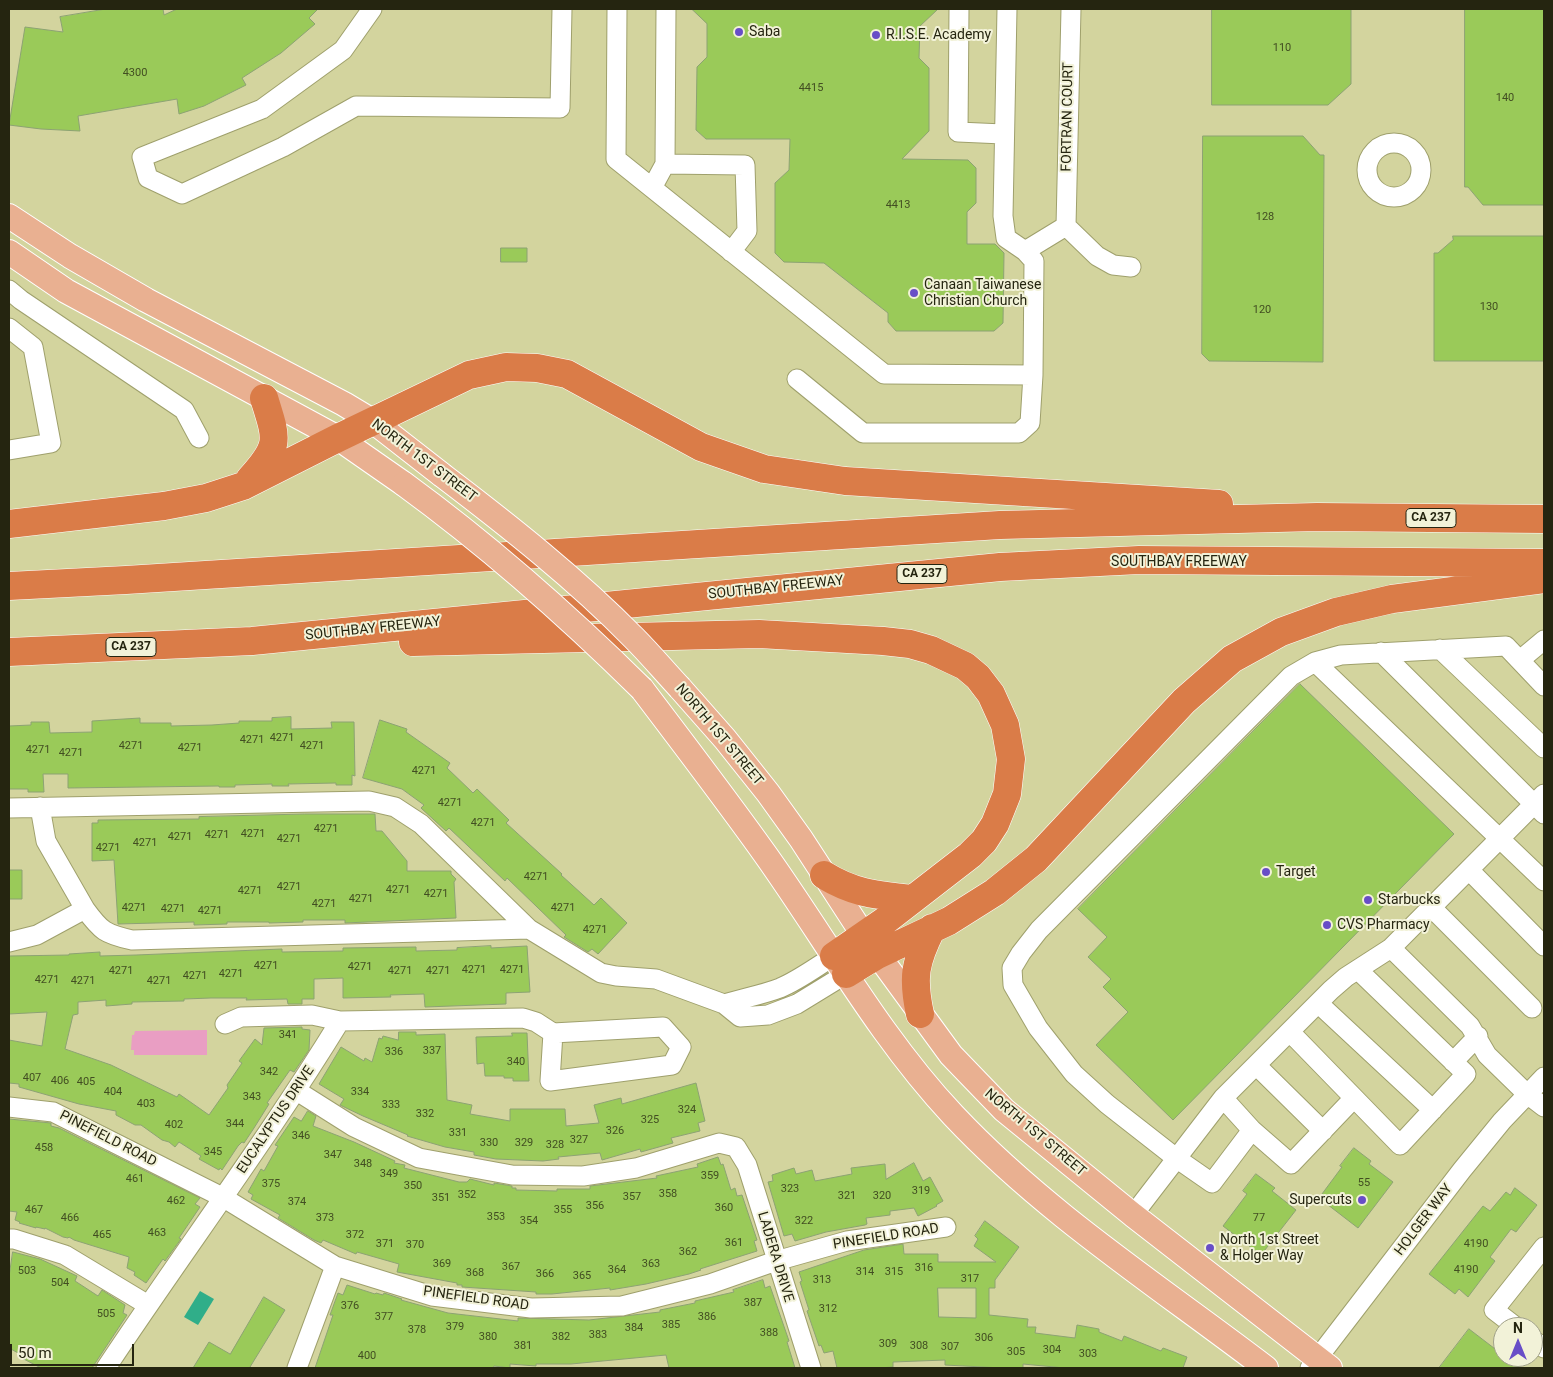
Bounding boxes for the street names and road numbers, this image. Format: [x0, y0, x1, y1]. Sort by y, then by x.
street label: FORTRAN COURT [1059, 62, 1077, 172]
street label: NORTH 1ST STREET [368, 416, 480, 506]
road number: CA 237 [1406, 508, 1456, 528]
street label: SOUTHBAY FREEWAY [1111, 554, 1247, 570]
road number: CA 237 [897, 564, 947, 584]
street label: SOUTHBAY FREEWAY [708, 573, 844, 603]
street label: SOUTHBAY FREEWAY [305, 614, 441, 644]
road number: CA 237 [106, 638, 156, 656]
street label: NORTH 1ST STREET [672, 681, 766, 789]
street label: EUCALYPTUS DRIVE [234, 1063, 318, 1177]
street label: NORTH 1ST STREET [981, 1086, 1089, 1180]
street label: PINEFIELD ROAD [57, 1107, 159, 1171]
street label: HOLGER WAY [1392, 1181, 1456, 1259]
street label: LADERA DRIVE [753, 1210, 797, 1304]
street label: PINEFIELD ROAD [832, 1220, 940, 1254]
street label: PINEFIELD ROAD [422, 1283, 530, 1315]

